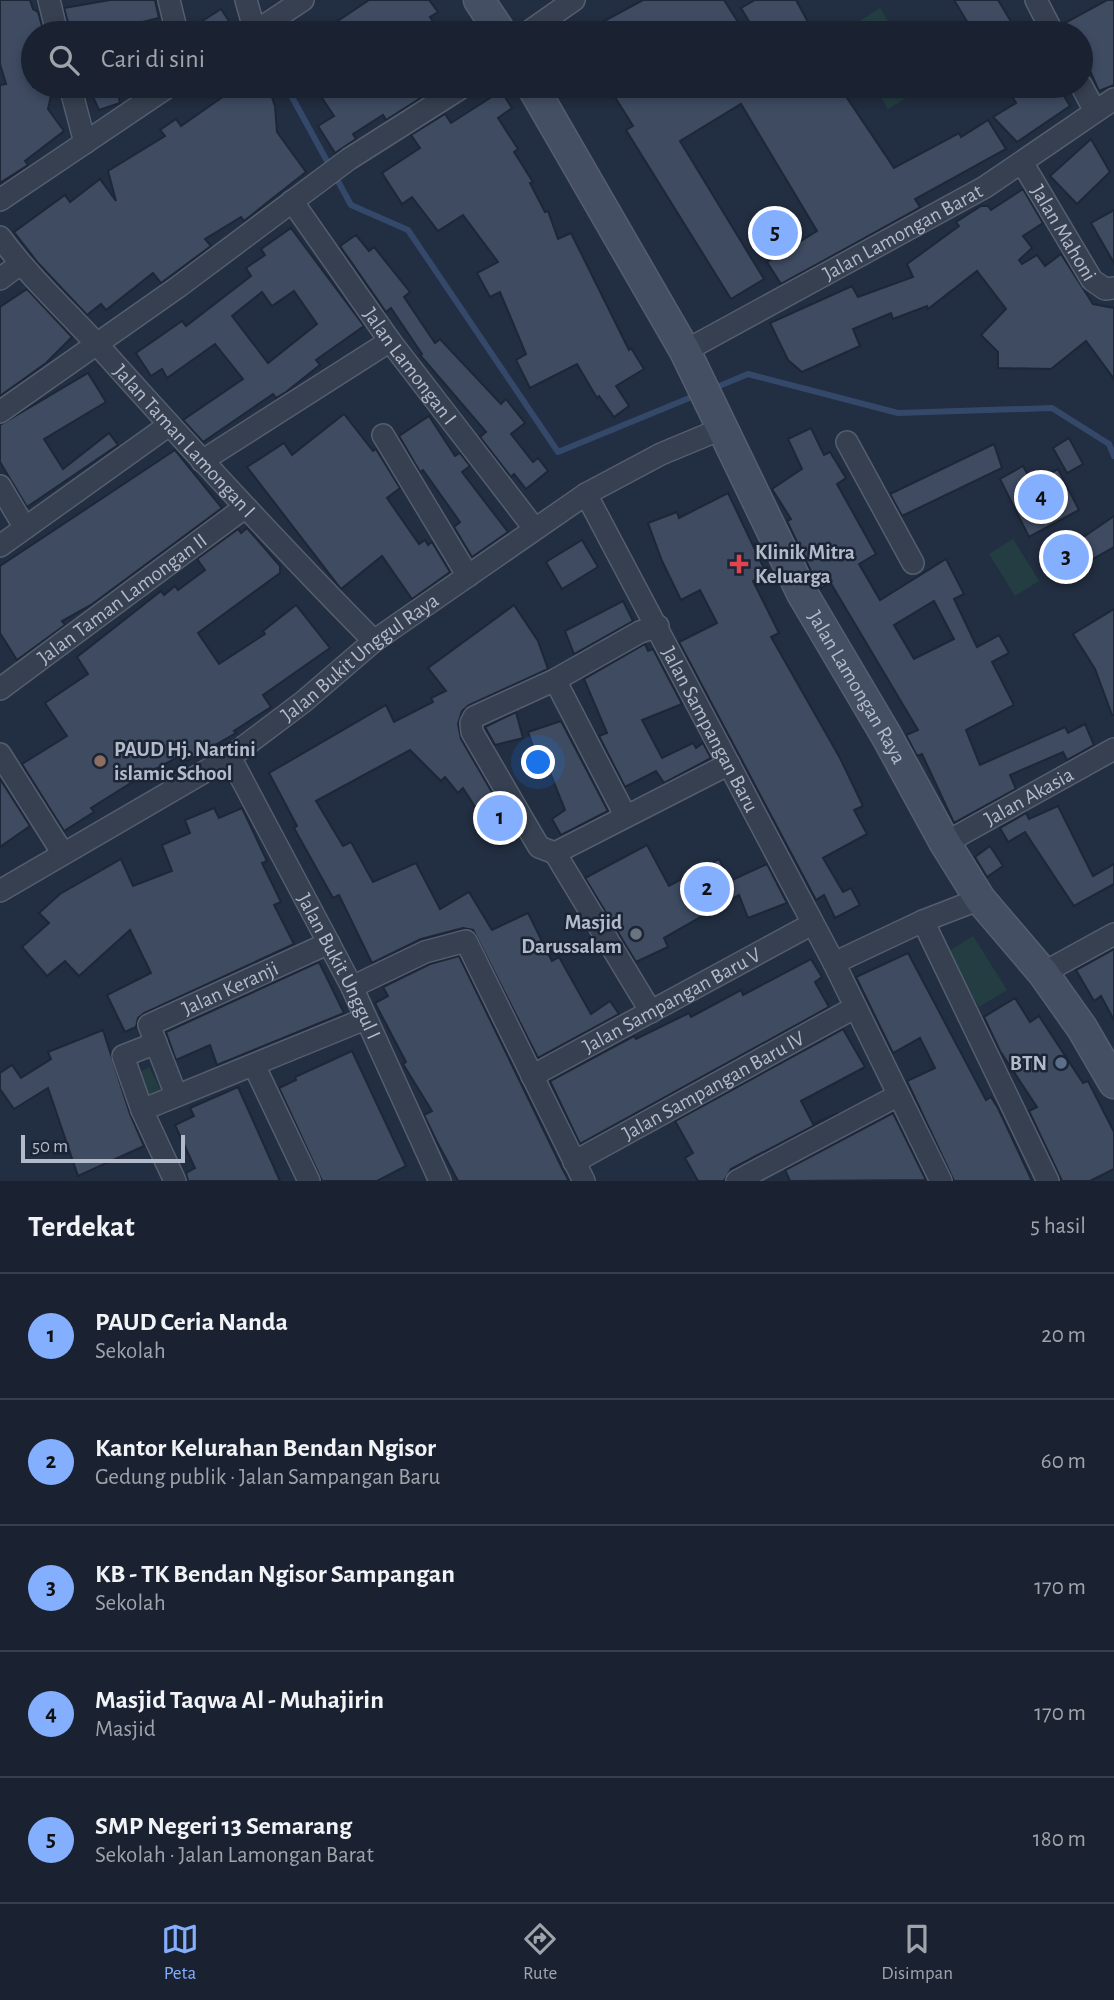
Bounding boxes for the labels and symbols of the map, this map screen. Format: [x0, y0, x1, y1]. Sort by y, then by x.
street label: Jalan Lamongan Barat [820, 180, 986, 284]
street label: Jalan Mahoni [1027, 181, 1100, 285]
pin: 5 [752, 207, 798, 259]
street label: Jalan Lamongan I [359, 304, 460, 429]
street label: Jalan Taman Lamongan I [109, 360, 259, 522]
pin: 4 [1018, 471, 1064, 523]
street label: Jalan Taman Lamongan II [34, 529, 211, 668]
pin: 3 [1043, 531, 1089, 583]
place label: Klinik Mitra Keluarga [755, 542, 855, 587]
marker: Klinik Mitra Keluarga [729, 554, 749, 574]
street label: Jalan Bukit Unggul Raya [277, 589, 443, 726]
street label: Jalan Lamongan Raya [804, 607, 910, 768]
street label: Jalan Sampangan Baru [658, 643, 762, 816]
place label: PAUD Hj. Nartini islamic School [114, 739, 256, 784]
your location [521, 745, 555, 779]
marker: PAUD Hj. Nartini islamic School [92, 753, 108, 769]
street label: Jalan Akasia [981, 764, 1077, 830]
pin: 1 [477, 792, 523, 844]
pin: 2 [684, 863, 730, 915]
street label: Jalan Bukit Unggul I [293, 890, 384, 1043]
place label: Masjid Darussalam [521, 912, 622, 957]
marker: Masjid Darussalam [628, 926, 644, 942]
street label: Jalan Sampangan Baru V [579, 944, 765, 1057]
street label: Jalan Keranji [179, 958, 281, 1019]
street label: Jalan Sampangan Baru IV [619, 1027, 808, 1144]
place label: BTN [1010, 1053, 1047, 1074]
marker: BTN [1053, 1055, 1069, 1071]
scale bar [21, 1132, 186, 1164]

